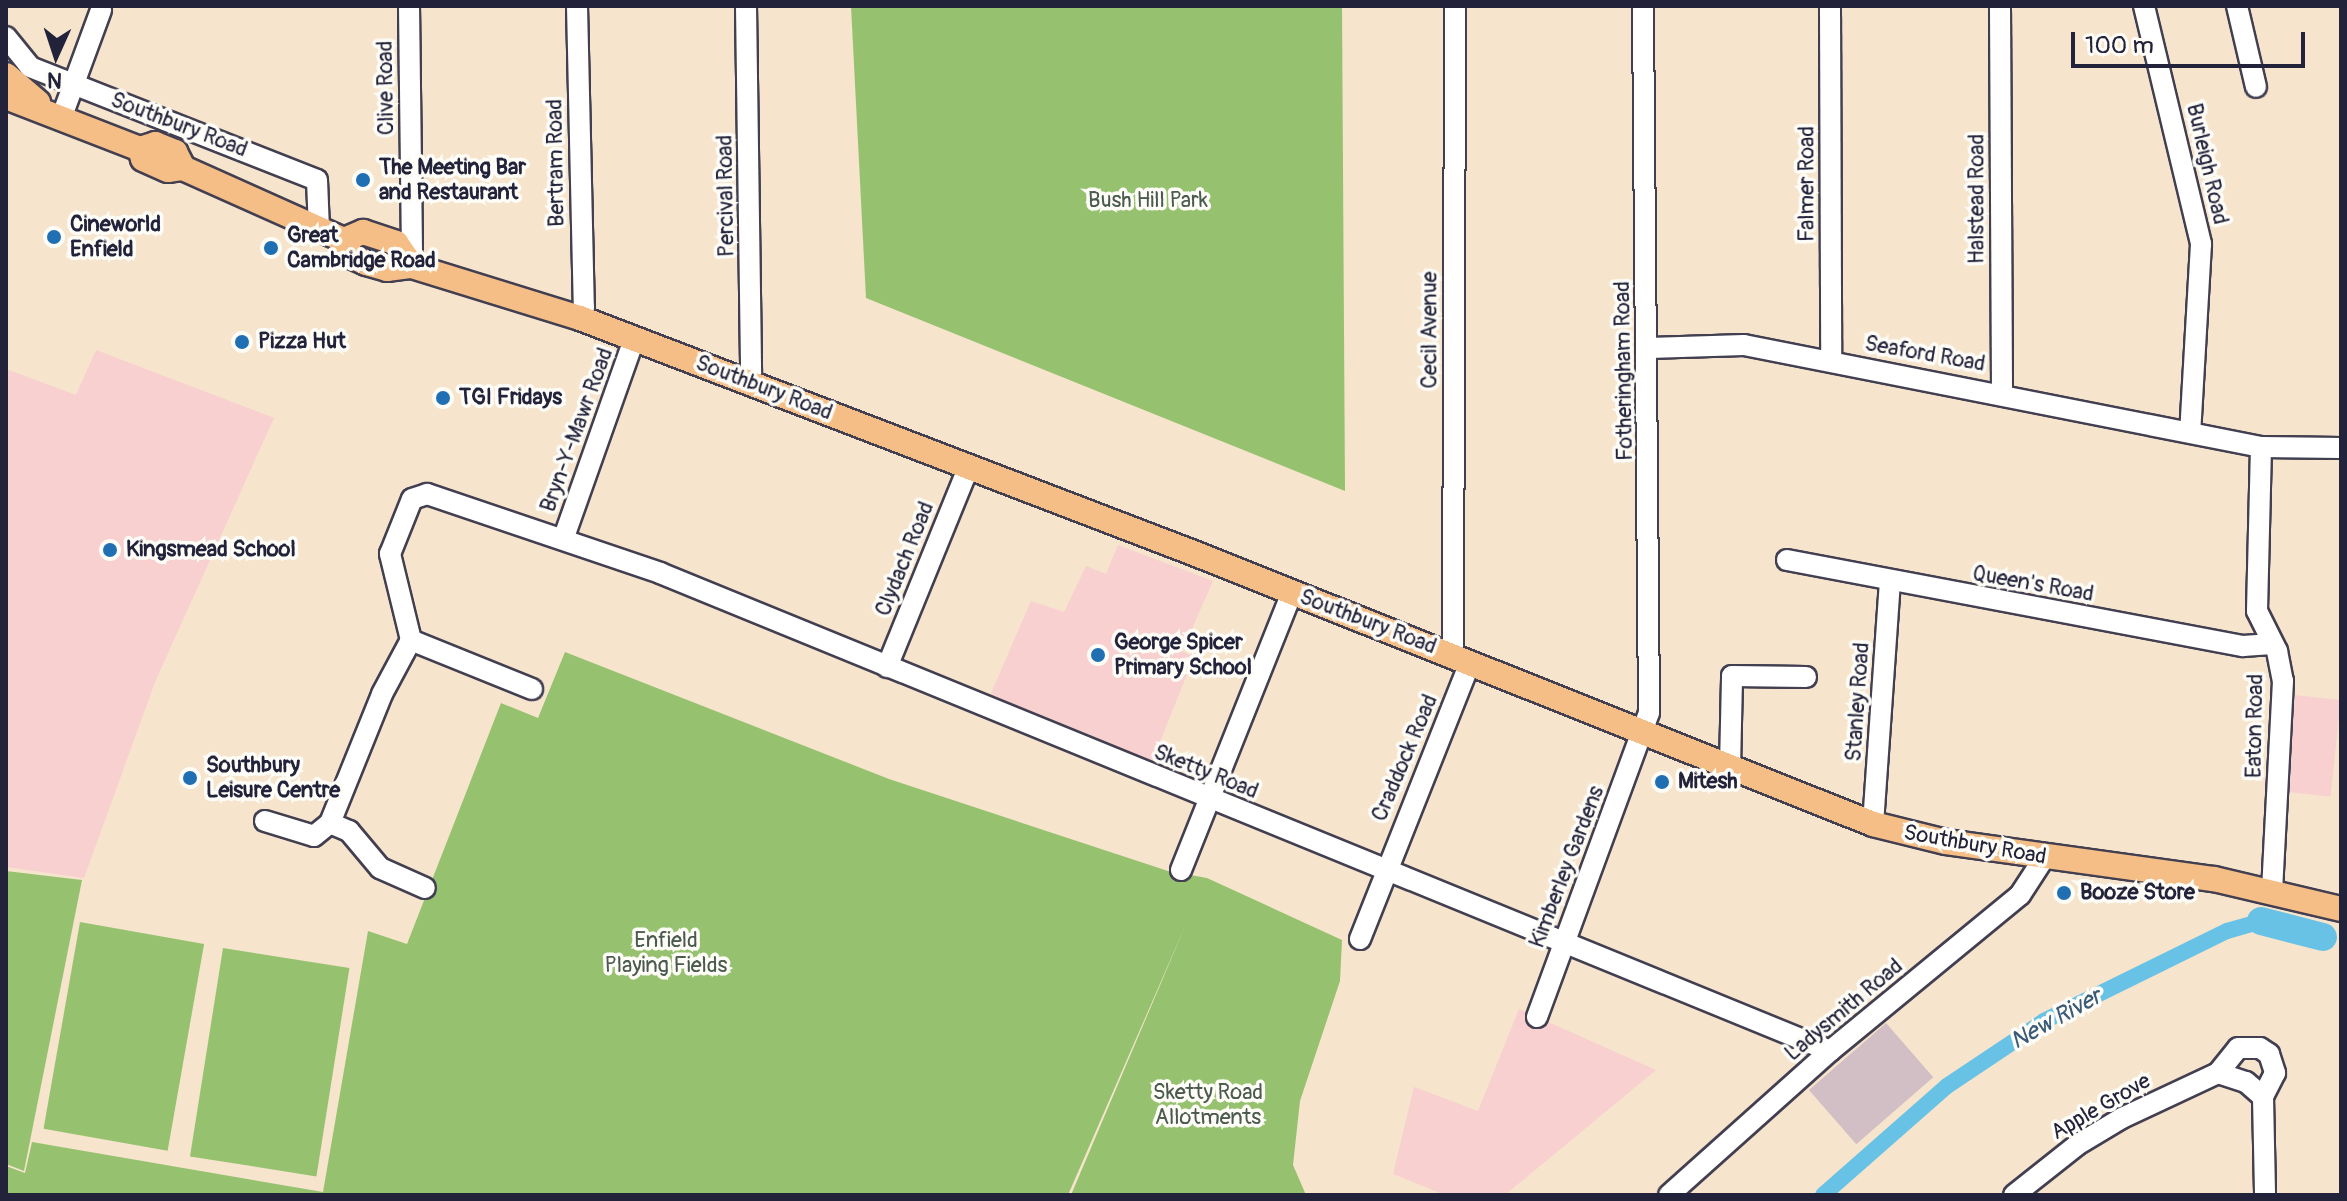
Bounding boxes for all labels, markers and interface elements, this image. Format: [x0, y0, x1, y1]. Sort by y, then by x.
north arrow [16, 16, 96, 96]
scale bar [2075, 16, 2309, 66]
text: 100 m [2085, 31, 2154, 60]
street label: Clive Road [372, 41, 400, 135]
text: N [47, 66, 63, 94]
street label: Southbury Road [107, 87, 251, 163]
street label: Bertram Road [542, 99, 570, 227]
street label: Burleigh Road [2180, 101, 2234, 227]
street label: Falmer Road [1794, 126, 1820, 242]
street label: Halstead Road [1964, 134, 1990, 264]
street label: Percival Road [712, 135, 740, 257]
place label: The Meeting Bar and Restaurant [379, 154, 526, 206]
marker: The Meeting Bar and Restaurant [354, 171, 372, 189]
park label: Bush Hill Park [1088, 188, 1208, 214]
place label: Cineworld Enfield [70, 211, 161, 262]
place label: Great Cambridge Road [287, 222, 436, 274]
marker: Cineworld Enfield [45, 228, 63, 246]
marker: Great Cambridge Road [262, 239, 280, 257]
street label: Cecil Avenue [1417, 271, 1443, 389]
street label: Fotheringham Road [1609, 281, 1639, 461]
place label: Pizza Hut [258, 329, 346, 355]
street label: Seaford Road [1863, 330, 1987, 378]
marker: Pizza Hut [233, 333, 251, 351]
street label: Bryn-Y-Mawr Road [535, 344, 619, 516]
street label: Southbury Road [692, 350, 836, 426]
place label: TGI Fridays [459, 385, 562, 411]
marker: TGI Fridays [434, 389, 452, 407]
street label: Clydach Road [870, 498, 940, 620]
place label: Kingsmead School [126, 537, 296, 563]
marker: Kingsmead School [101, 541, 119, 559]
street label: Queen's Road [1970, 560, 2096, 608]
street label: Southbury Road [1296, 584, 1440, 660]
place label: George Spicer Primary School [1114, 629, 1252, 680]
street label: Stanley Road [1841, 641, 1875, 763]
marker: George Spicer Primary School [1089, 646, 1107, 664]
street label: Eaton Road [2241, 674, 2269, 778]
street label: Craddock Road [1366, 691, 1444, 825]
street label: Sketty Road [1150, 739, 1262, 805]
place label: Southbury Leisure Centre [206, 752, 340, 804]
marker: Southbury Leisure Centre [181, 769, 199, 787]
place label: Mitesh [1678, 769, 1738, 795]
marker: Mitesh [1653, 773, 1671, 791]
street label: Kimberley Gardens [1524, 782, 1610, 952]
street label: Southbury Road [1902, 819, 2048, 871]
place label: Booze Store [2080, 880, 2195, 906]
marker: Booze Store [2055, 884, 2073, 902]
park label: Enfield Playing Fields [605, 927, 727, 978]
street label: Ladysmith Road [1780, 953, 1908, 1067]
water label: New River [2005, 982, 2107, 1056]
street label: Apple Grove [2047, 1068, 2155, 1146]
park label: Sketty Road Allotments [1153, 1079, 1263, 1130]

